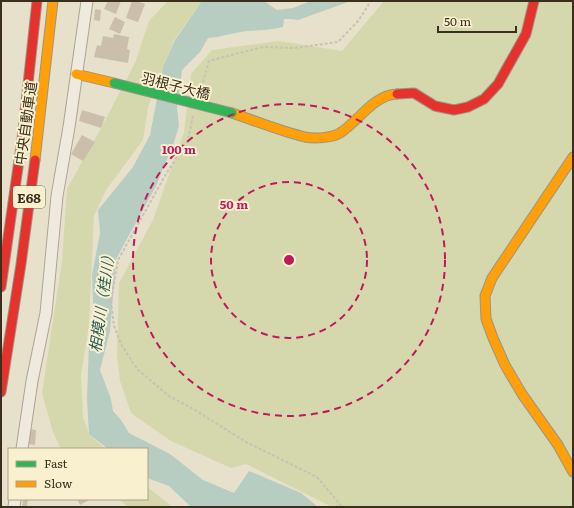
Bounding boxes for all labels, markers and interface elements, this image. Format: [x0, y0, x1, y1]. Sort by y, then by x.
scale bar [438, 8, 516, 34]
text: 50 m [444, 12, 471, 30]
street label: 羽根子大橋 [140, 67, 212, 103]
street label: 中央自動車道 [9, 80, 41, 166]
text: 100 m [162, 140, 196, 158]
road number: E68 [13, 186, 45, 208]
text: 50 m [220, 195, 248, 213]
water label: 相模川（桂川） [82, 246, 120, 354]
centre of rings [282, 253, 296, 267]
legend [8, 448, 148, 500]
text: Fast [44, 454, 68, 472]
text: Slow [44, 474, 73, 492]

